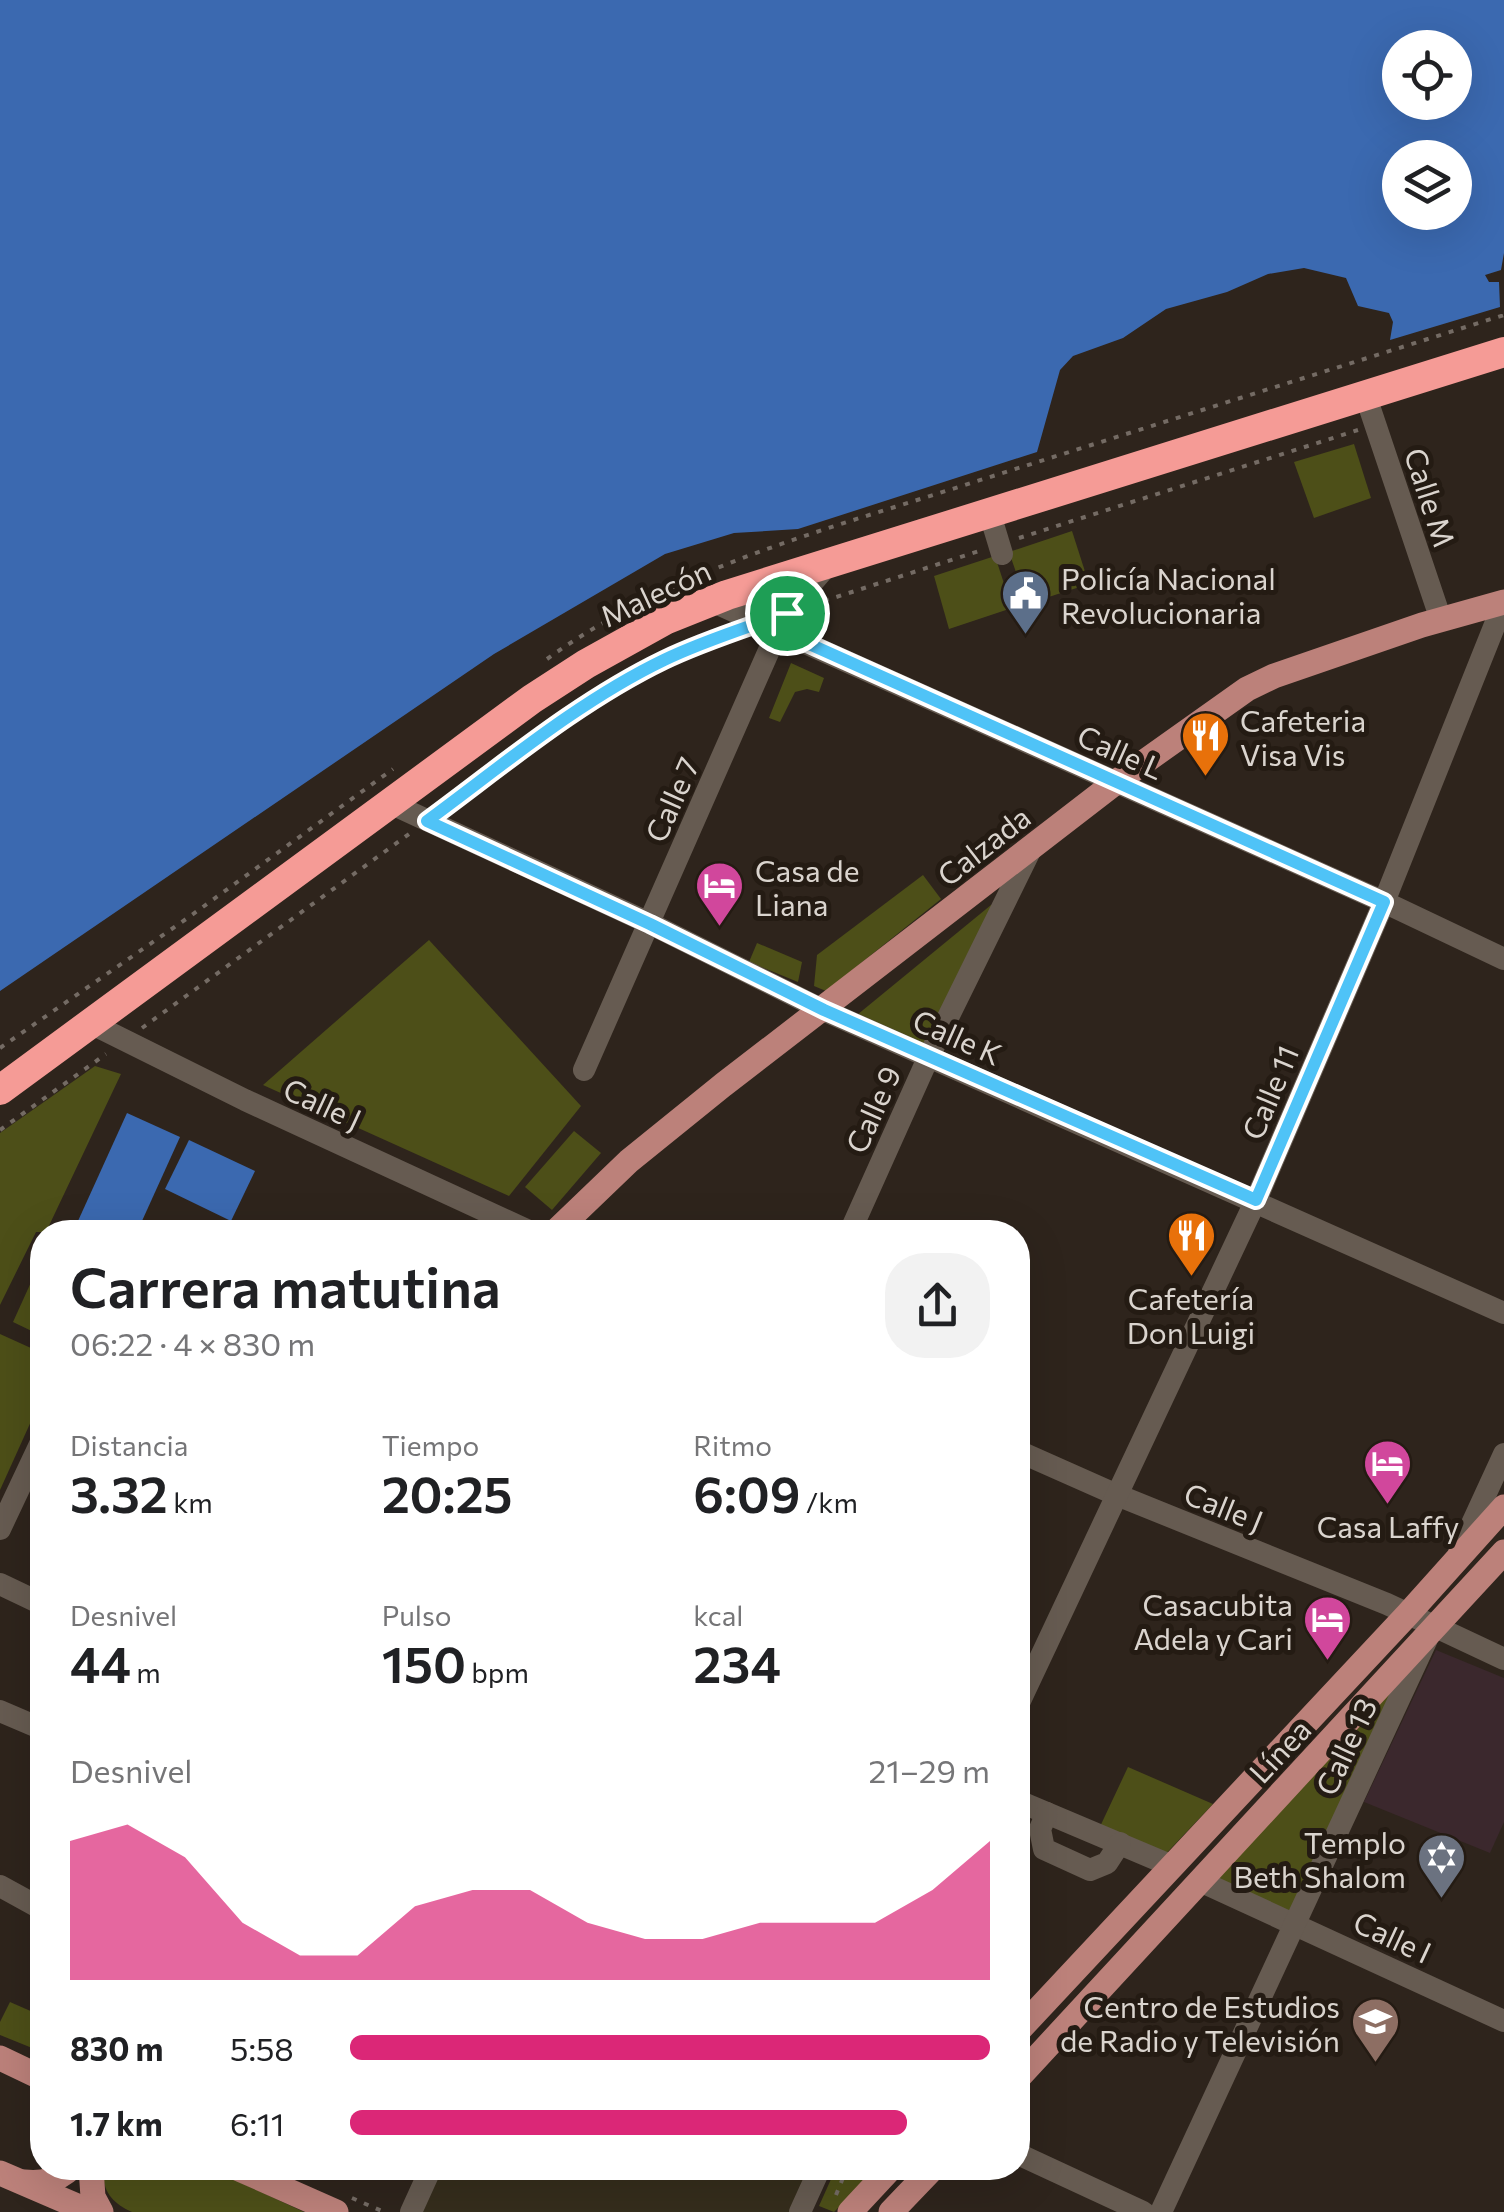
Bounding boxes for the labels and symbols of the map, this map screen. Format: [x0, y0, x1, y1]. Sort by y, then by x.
street label: Calle M [1398, 443, 1464, 551]
street label: Malecón [594, 550, 716, 634]
place label: Policía Nacional Revolucionaria [1061, 559, 1276, 630]
public building icon: Policía Nacional Revolucionaria [1000, 568, 1052, 636]
pin [745, 571, 830, 656]
place label: Cafeteria Visa Vis [1240, 701, 1366, 772]
restaurant icon: Cafeteria Visa Vis [1179, 710, 1231, 778]
street label: Calle L [1072, 716, 1170, 786]
street label: Calle 7 [636, 751, 706, 847]
street label: Calzada [929, 797, 1037, 893]
place label: Casa de Liana [755, 851, 859, 922]
hotel icon: Casa de Liana [694, 860, 746, 928]
street label: Calle K [908, 1000, 1008, 1072]
street label: Calle 11 [1233, 1039, 1305, 1145]
street label: Calle 9 [837, 1060, 907, 1158]
street label: Calle J [278, 1069, 368, 1137]
restaurant icon: Cafetería Don Luigi [1165, 1210, 1217, 1278]
place label: Cafetería Don Luigi [1127, 1279, 1255, 1350]
hotel icon: Casa Laffy [1362, 1438, 1414, 1506]
street label: Calle J [1179, 1474, 1269, 1538]
place label: Casa Laffy [1317, 1507, 1459, 1544]
place label: Casacubita Adela y Cari [1134, 1585, 1293, 1656]
hotel icon: Casacubita Adela y Cari [1302, 1594, 1354, 1662]
street label: Calle 13 [1306, 1692, 1384, 1800]
street label: Línea [1240, 1710, 1318, 1790]
place label: Templo Beth Shalom [1234, 1823, 1406, 1894]
synagogue icon: Templo Beth Shalom [1415, 1832, 1467, 1900]
street label: Calle I [1348, 1902, 1438, 1970]
place label: Centro de Estudios de Radio y Televisión [1060, 1987, 1340, 2058]
school or university icon: Centro de Estudios de Radio y Televisión [1349, 1996, 1401, 2064]

